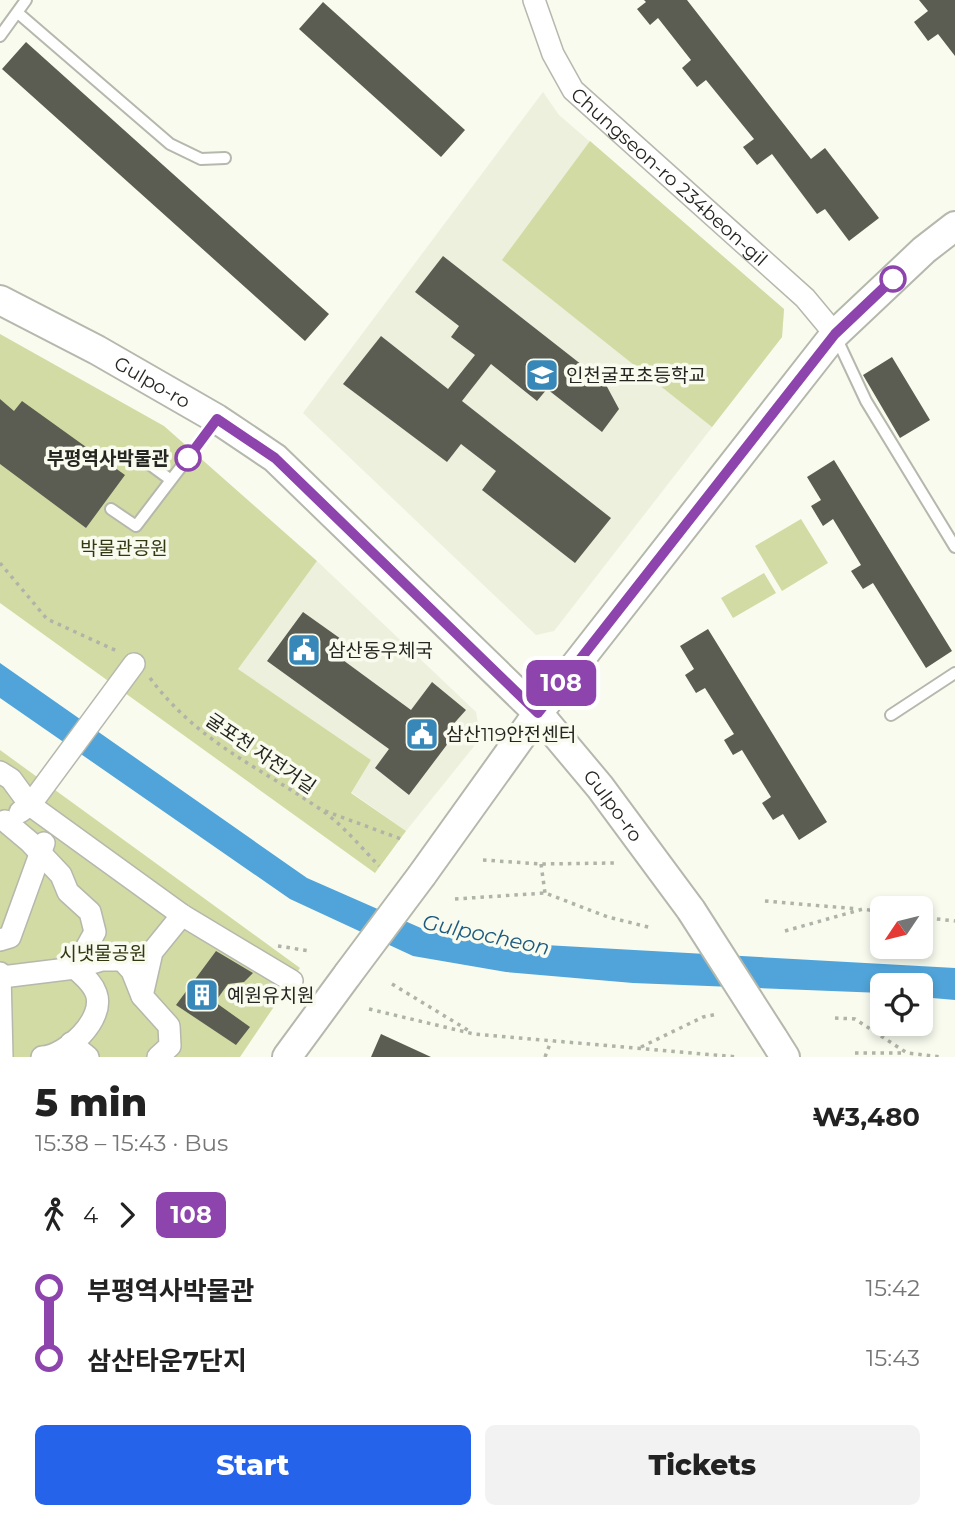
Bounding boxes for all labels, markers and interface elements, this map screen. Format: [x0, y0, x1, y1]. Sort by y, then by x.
street label: Chungseon-ro 234beon-gil [566, 83, 772, 271]
unlabelled marker [880, 266, 906, 292]
street label: Gulpo-ro [110, 351, 194, 413]
school or university icon: 인천굴포초등학교 [523, 356, 561, 394]
place label: 인천굴포초등학교 [566, 364, 706, 387]
marker: 부평역사박물관 [175, 445, 201, 471]
place label: 부평역사박물관 [47, 447, 170, 470]
park label: 박물관공원 [80, 537, 168, 560]
public building icon: 삼산동우체국 [285, 631, 323, 669]
place label: 삼산동우체국 [328, 639, 433, 662]
line badge: 108 [521, 660, 601, 706]
text: 108 [540, 668, 582, 697]
street label: 굴포천 자전거길 [202, 708, 320, 799]
public building icon: 삼산119안전센터 [403, 715, 441, 753]
place label: 삼산119안전센터 [446, 723, 576, 746]
street label: Gulpo-ro [578, 765, 647, 846]
north arrow [870, 896, 933, 959]
map controls [870, 896, 933, 1036]
water label: Gulpocheon [420, 909, 552, 960]
park label: 시냇물공원 [59, 942, 147, 965]
button: locate [870, 973, 933, 1036]
building icon: 예원유치원 [183, 976, 221, 1014]
place label: 예원유치원 [227, 984, 314, 1007]
text: 5 min [35, 1079, 147, 1126]
text: ₩3,480 [812, 1101, 920, 1133]
text: 15:38 – 15:43 · Bus [35, 1129, 228, 1157]
icon: walk [35, 1196, 73, 1234]
icon: forward [108, 1196, 146, 1234]
text: 108 [170, 1200, 212, 1229]
text: 4 [83, 1201, 98, 1229]
text: 15:42 [866, 1274, 920, 1302]
text: 부평역사박물관 [87, 1275, 254, 1307]
text: 15:43 [866, 1344, 920, 1372]
text: 삼산타운7단지 [87, 1345, 247, 1377]
button: Start [35, 1425, 471, 1505]
button: Tickets [485, 1425, 920, 1505]

